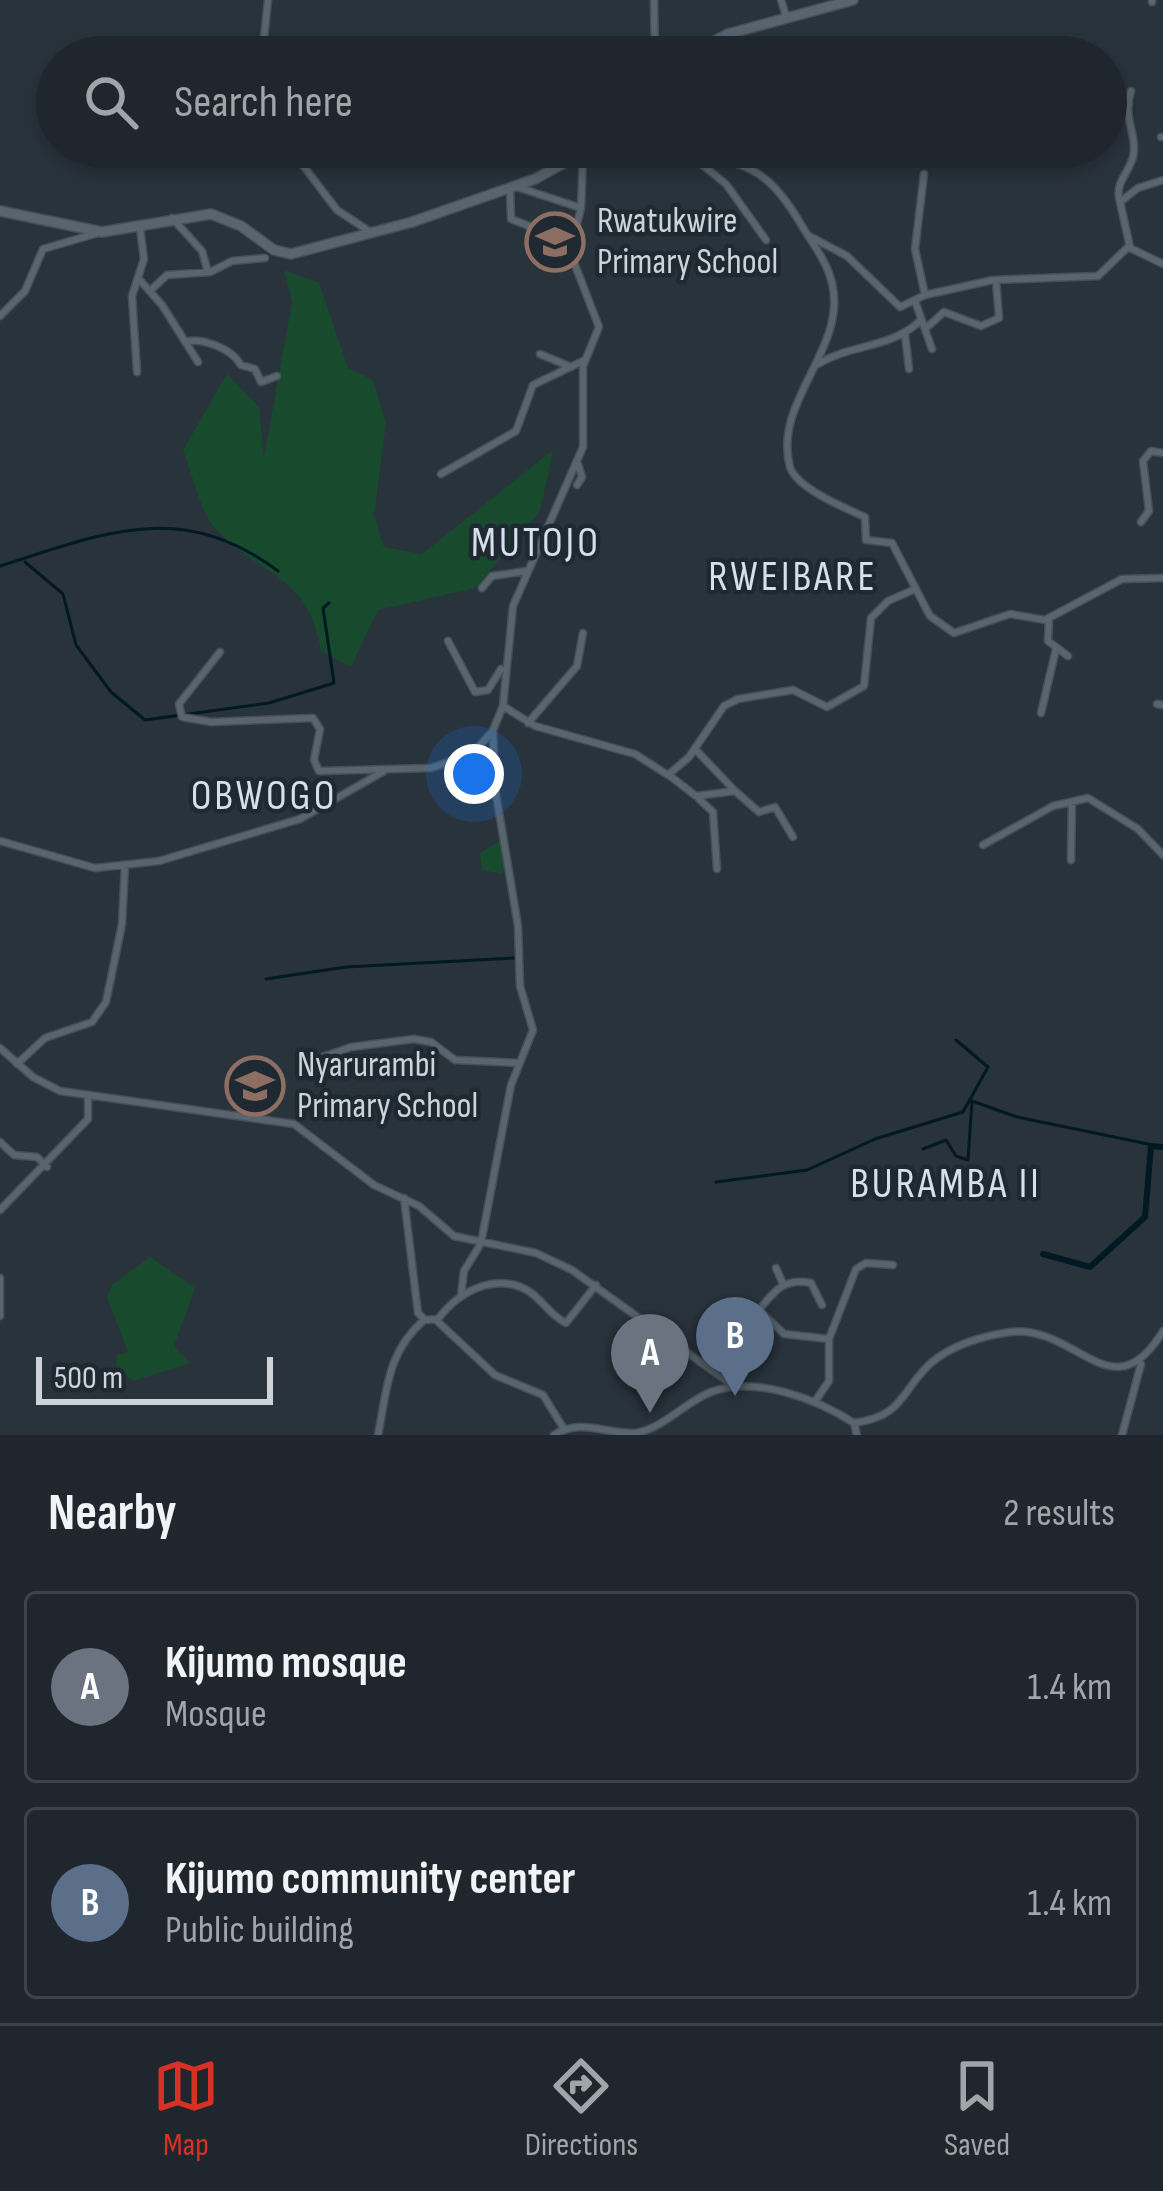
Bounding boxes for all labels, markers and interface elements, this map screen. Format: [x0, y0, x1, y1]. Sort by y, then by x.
search box [36, 36, 1127, 168]
icon: search [78, 69, 144, 135]
text: Search here [174, 75, 353, 130]
place label: Rwatukwire Primary School [597, 200, 778, 284]
school or university icon: Rwatukwire Primary School [524, 211, 586, 273]
district label: MUTOJO [471, 518, 601, 569]
district label: RWEIBARE [708, 552, 878, 603]
your location [444, 744, 504, 804]
district label: OBWOGO [191, 771, 337, 822]
place label: Nyarurambi Primary School [297, 1044, 478, 1128]
school or university icon: Nyarurambi Primary School [224, 1055, 286, 1117]
district label: BURAMBA II [850, 1159, 1042, 1210]
pin: B [696, 1297, 774, 1396]
pin: A [611, 1314, 689, 1413]
scale bar [36, 1351, 273, 1404]
text: 500 m [54, 1358, 123, 1398]
text: Nearby [48, 1483, 177, 1544]
text: 2 results [1003, 1490, 1115, 1537]
text: Kijumo mosque [165, 1636, 407, 1691]
text: A [81, 1664, 99, 1711]
text: 1.4 km [1028, 1664, 1112, 1711]
text: Mosque [165, 1691, 267, 1738]
text: Kijumo community center [165, 1852, 576, 1907]
text: B [81, 1880, 99, 1927]
text: 1.4 km [1028, 1880, 1112, 1927]
text: Public building [165, 1907, 354, 1954]
tab: Map [153, 2053, 219, 2165]
tab: Directions [525, 2053, 638, 2165]
tab: Saved [944, 2053, 1010, 2165]

